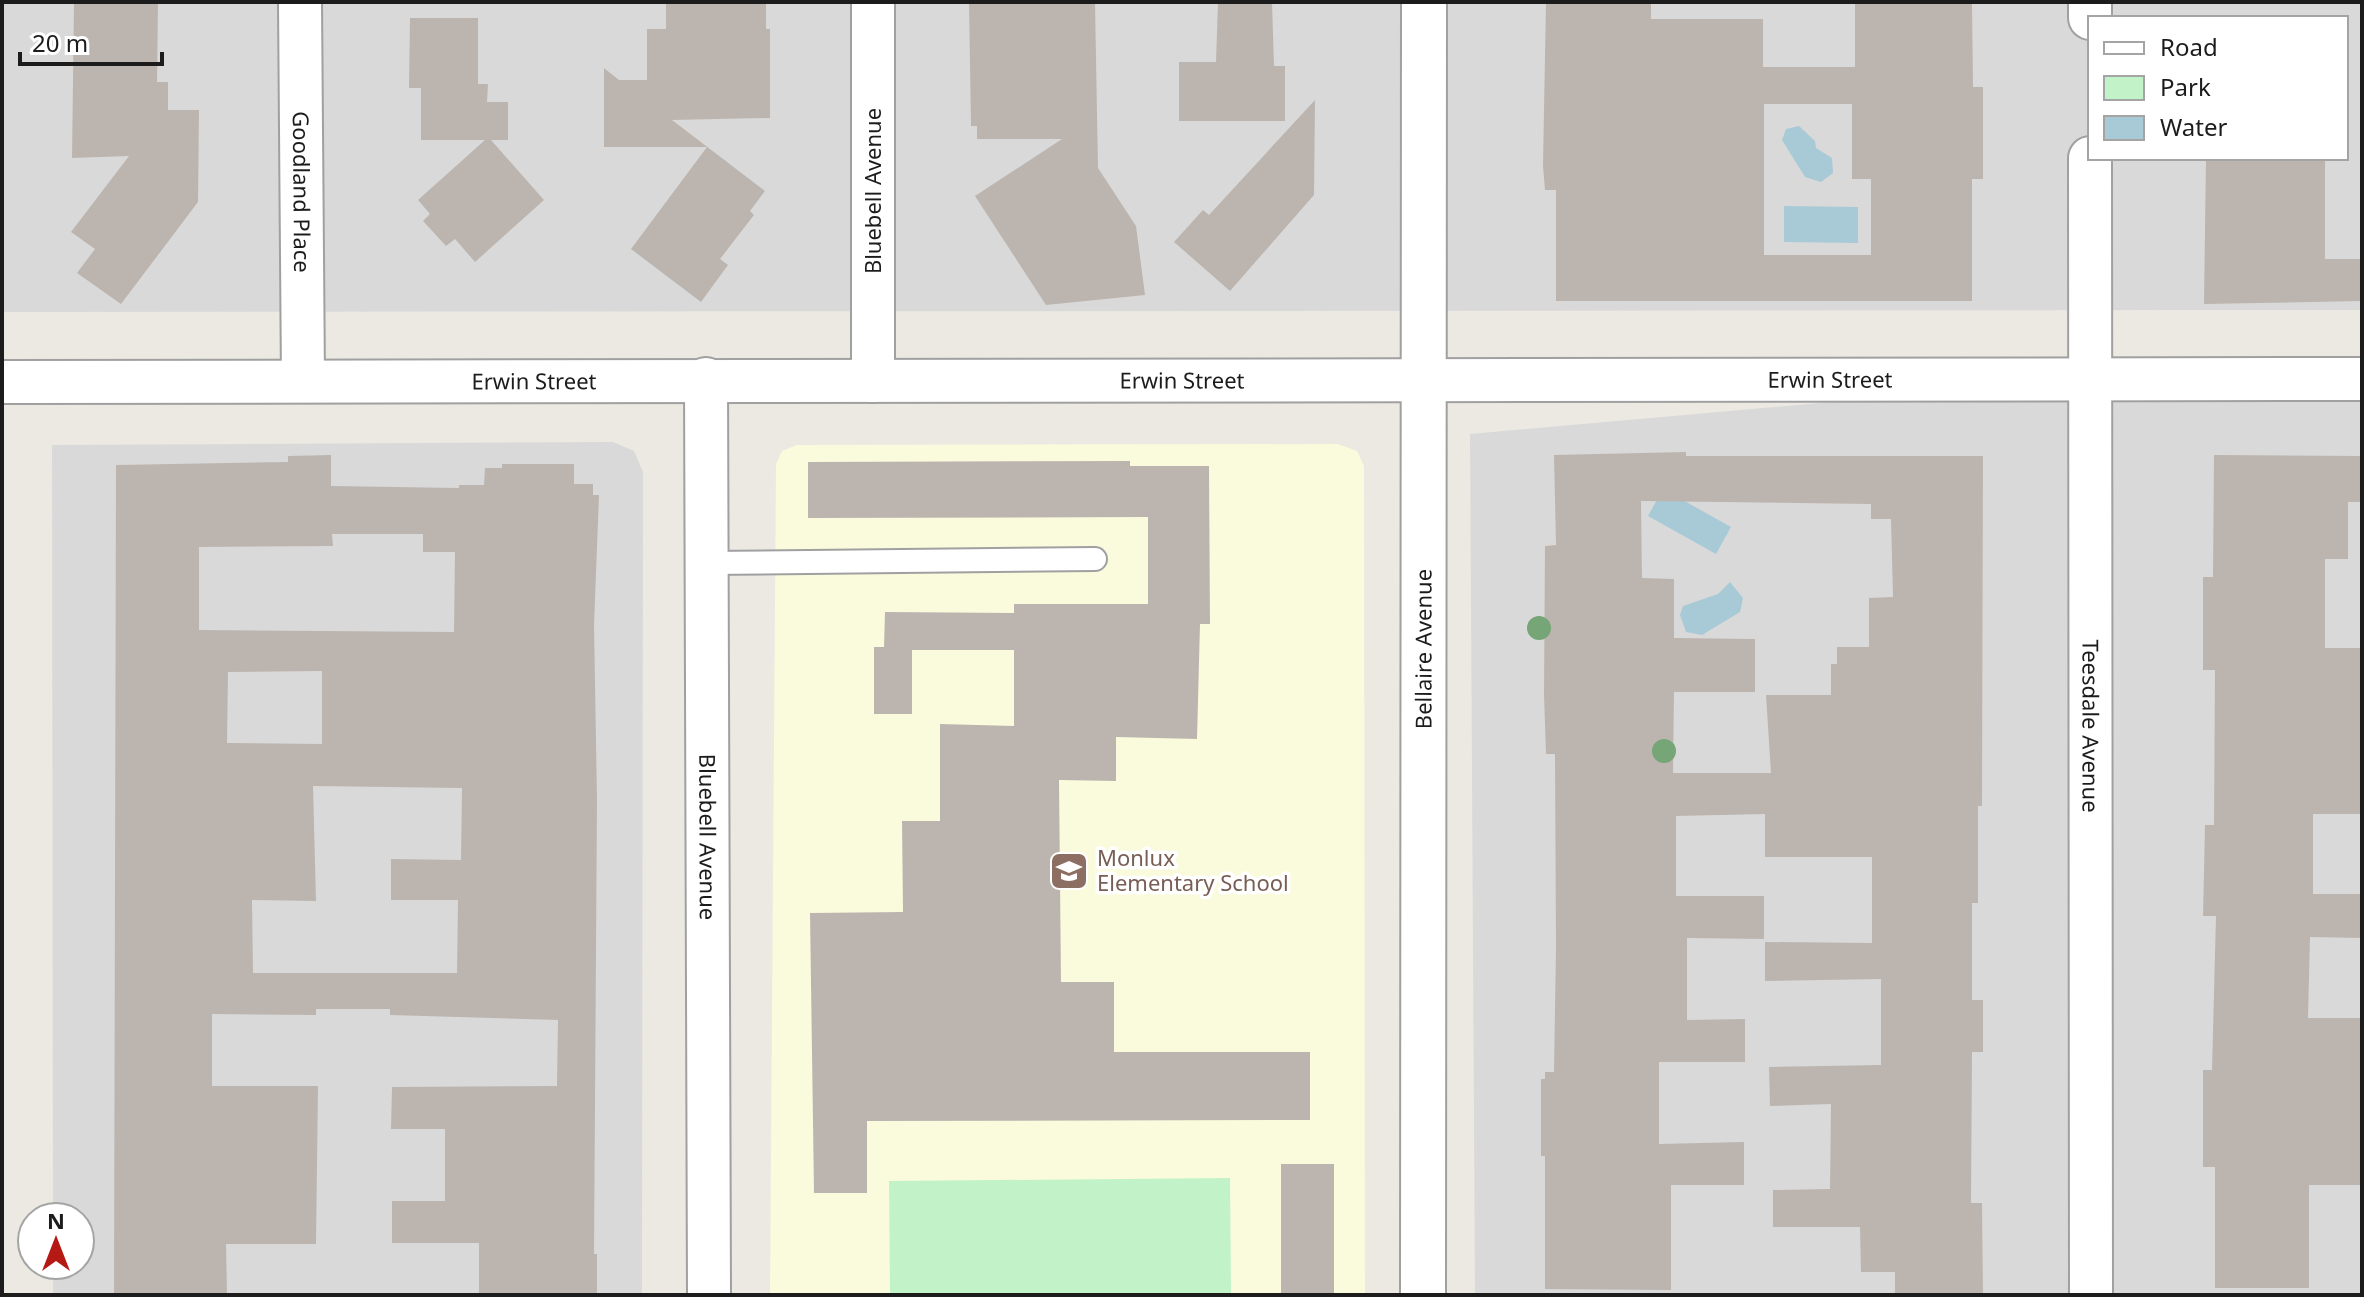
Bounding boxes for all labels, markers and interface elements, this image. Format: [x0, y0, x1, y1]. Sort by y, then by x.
scale bar [20, 16, 162, 66]
legend [2088, 16, 2348, 160]
text: 20 m [32, 26, 88, 59]
text: Road [2160, 30, 2218, 63]
text: Park [2160, 70, 2211, 103]
street label: Bluebell Avenue [857, 108, 887, 274]
text: Water [2160, 110, 2228, 143]
street label: Goodland Place [287, 111, 318, 273]
street label: Erwin Street [1119, 364, 1245, 395]
street label: Erwin Street [1767, 364, 1893, 394]
street label: Erwin Street [471, 365, 597, 395]
street label: Bellaire Avenue [1407, 569, 1438, 729]
street label: Teesdale Avenue [2076, 639, 2107, 813]
street label: Bluebell Avenue [693, 754, 724, 920]
place label: Monlux Elementary School [1097, 842, 1289, 897]
school or university icon: Monlux Elementary School [1048, 850, 1090, 892]
north arrow [16, 1201, 96, 1281]
text: N [47, 1205, 65, 1235]

